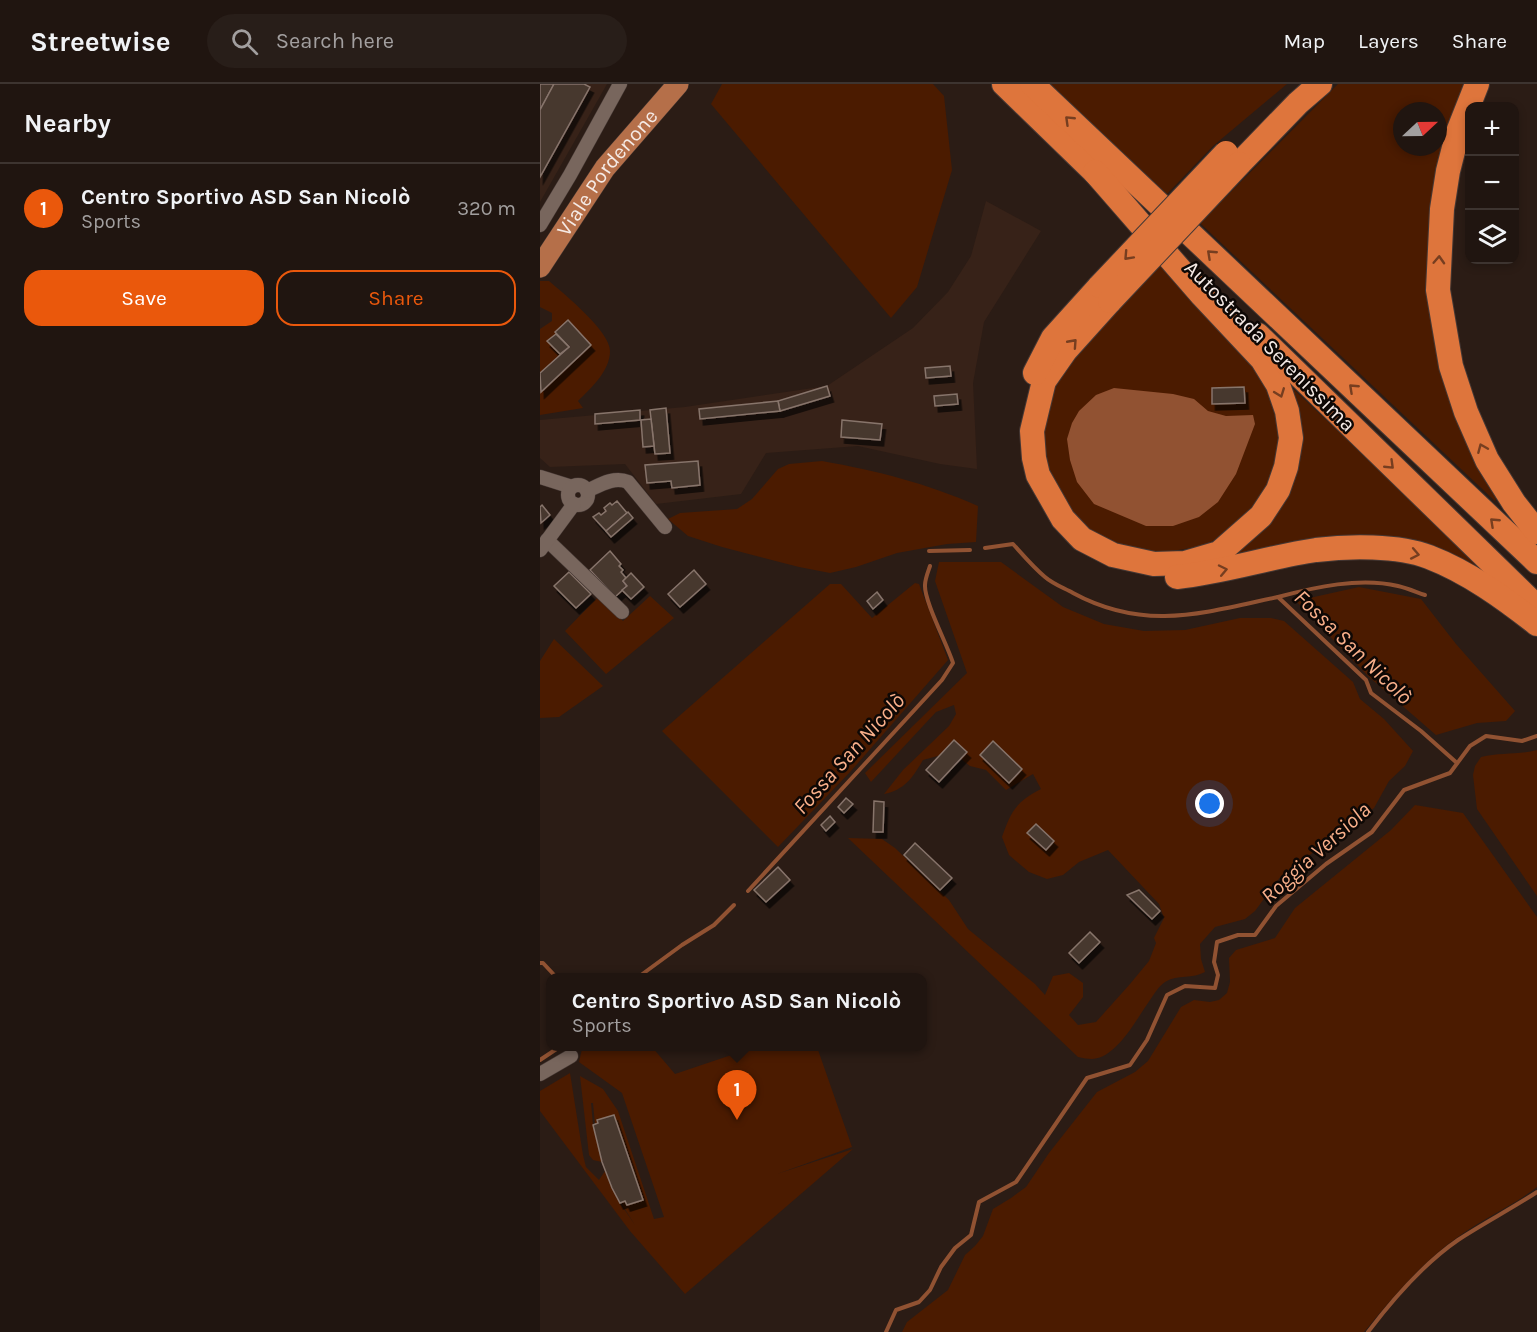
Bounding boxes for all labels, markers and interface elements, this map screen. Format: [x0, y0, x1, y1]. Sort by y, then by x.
search box [207, 14, 627, 68]
text: Streetwise [30, 25, 171, 58]
icon: search [228, 25, 261, 58]
text: Search here [276, 28, 394, 54]
text: Map [1283, 29, 1325, 53]
text: Layers [1358, 29, 1419, 53]
text: Share [1452, 29, 1507, 53]
north arrow [1393, 102, 1447, 156]
map controls [1465, 102, 1519, 264]
button: + [1465, 102, 1519, 156]
street label: Viale Pordenone [552, 104, 663, 241]
text: Nearby [24, 108, 111, 139]
one-way arrow [1066, 116, 1076, 127]
button: − [1465, 156, 1519, 210]
text: Centro Sportivo ASD San Nicolò [81, 184, 410, 210]
text: 1 [40, 197, 47, 220]
text: 320 m [457, 197, 516, 220]
text: Sports [81, 210, 141, 233]
button: layers [1465, 210, 1519, 264]
one-way arrow [1125, 249, 1136, 260]
one-way arrow [1207, 250, 1217, 261]
street label: Autostrada Serenissima [1180, 256, 1360, 436]
one-way arrow [1433, 256, 1446, 265]
button: Save [24, 270, 264, 326]
button: Share [276, 270, 516, 326]
one-way arrow [1065, 339, 1076, 350]
one-way arrow [1349, 384, 1359, 395]
one-way arrow [1273, 387, 1286, 398]
one-way arrow [1477, 444, 1489, 455]
one-way arrow [1382, 457, 1393, 468]
one-way arrow [1491, 518, 1501, 529]
one-way arrow [1410, 547, 1420, 560]
one-way arrow [1218, 564, 1228, 577]
water label: Fossa San Nicolò [1289, 584, 1417, 710]
water label: Fossa San Nicolò [788, 688, 910, 820]
your location [1195, 789, 1224, 818]
water label: Roggia Versiola [1256, 797, 1376, 909]
popup [546, 973, 927, 1051]
text: Centro Sportivo ASD San Nicolò [572, 988, 901, 1014]
text: Sports [572, 1014, 632, 1037]
pin: 1 [718, 1070, 756, 1120]

